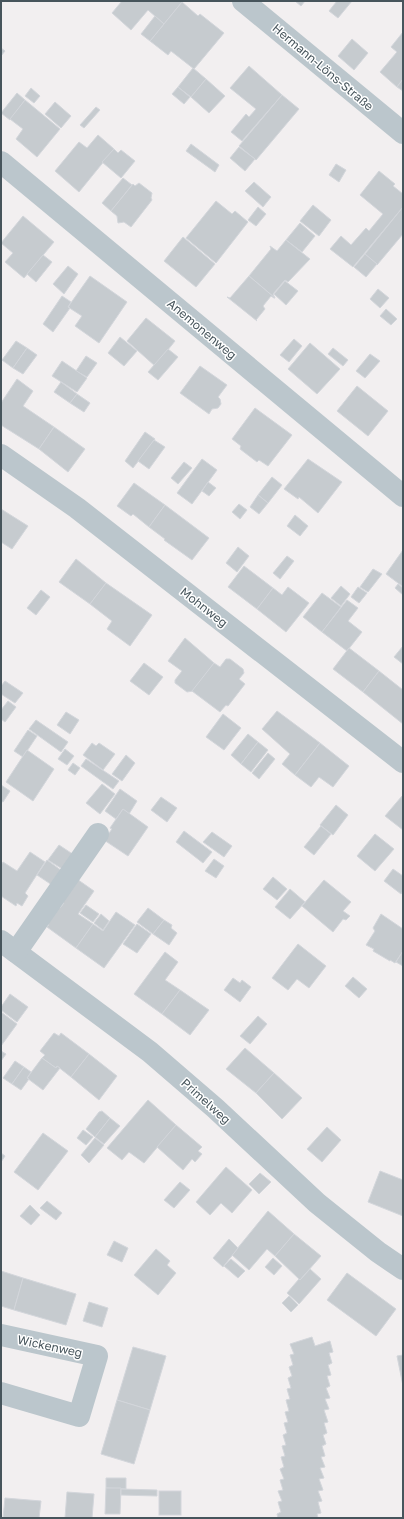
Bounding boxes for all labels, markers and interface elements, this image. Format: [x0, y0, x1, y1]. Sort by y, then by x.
street label: Hermann-Löns-Straße [269, 20, 377, 114]
street label: Anemonenweg [164, 296, 240, 362]
street label: Mohnweg [177, 584, 231, 630]
street label: Primelweg [178, 1075, 234, 1127]
street label: Wickenweg [16, 1332, 84, 1360]

